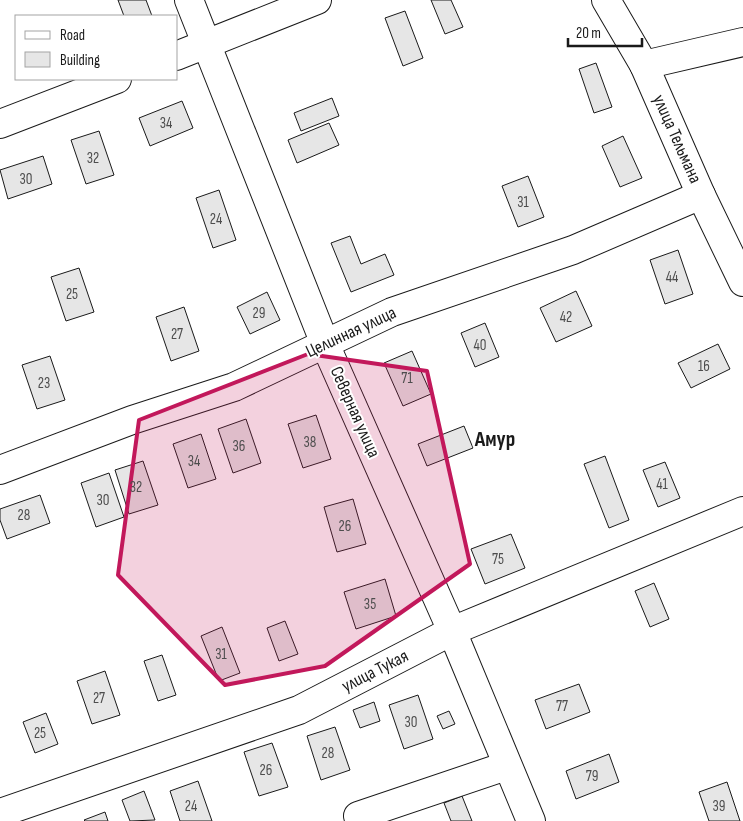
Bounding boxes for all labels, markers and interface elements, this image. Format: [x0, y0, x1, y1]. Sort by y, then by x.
legend [15, 15, 178, 80]
scale bar [568, 15, 642, 47]
text: 20 m [576, 24, 601, 43]
text: Road [60, 26, 85, 45]
text: Building [60, 51, 100, 70]
street label: улица Тельмана [648, 91, 706, 187]
house number: 34 [160, 114, 172, 133]
house number: 32 [87, 149, 99, 168]
house number: 30 [20, 170, 32, 189]
house number: 31 [517, 193, 530, 212]
house number: 24 [210, 210, 222, 229]
house number: 44 [666, 268, 678, 287]
house number: 25 [66, 285, 78, 304]
street label: Целинная улица [303, 302, 399, 362]
house number: 29 [253, 304, 265, 323]
house number: 42 [560, 308, 572, 327]
house number: 27 [171, 325, 183, 344]
house number: 40 [474, 336, 486, 355]
house number: 16 [698, 357, 710, 376]
street label: Северная улица [326, 363, 384, 461]
house number: 71 [401, 369, 413, 388]
house number: 23 [38, 374, 50, 393]
district label: Амур [474, 426, 515, 453]
house number: 38 [304, 433, 316, 452]
house number: 36 [233, 437, 245, 456]
house number: 34 [188, 452, 200, 471]
house number: 41 [656, 475, 669, 494]
house number: 32 [130, 478, 142, 497]
house number: 30 [97, 491, 109, 510]
house number: 28 [18, 506, 30, 525]
house number: 26 [339, 517, 351, 536]
house number: 75 [492, 550, 504, 569]
house number: 35 [364, 595, 376, 614]
house number: 31 [215, 645, 228, 664]
street label: улица Тукая [338, 645, 412, 697]
house number: 27 [93, 689, 105, 708]
house number: 77 [556, 697, 568, 716]
house number: 30 [405, 713, 417, 732]
house number: 25 [34, 724, 46, 743]
house number: 28 [322, 744, 334, 763]
house number: 26 [260, 761, 272, 780]
house number: 79 [586, 767, 598, 786]
house number: 24 [185, 797, 197, 816]
house number: 39 [713, 797, 725, 816]

